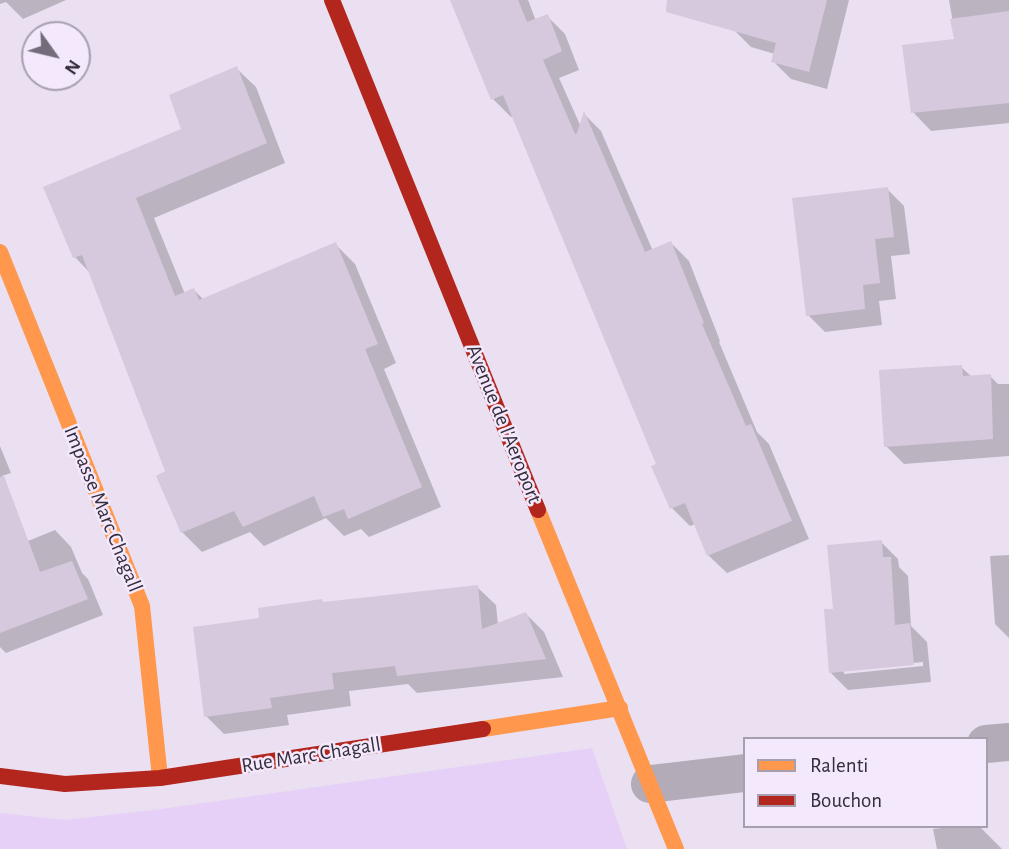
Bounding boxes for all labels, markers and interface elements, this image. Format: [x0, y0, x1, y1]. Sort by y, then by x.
north arrow [21, 21, 91, 91]
text: N [61, 56, 84, 78]
street label: Avenue de l'Aeroport [461, 341, 547, 507]
street label: Impasse Marc Chagall [58, 422, 148, 596]
street label: Rue Marc Chagall [239, 732, 383, 778]
legend [743, 737, 988, 828]
text: Ralenti [810, 755, 868, 776]
text: Bouchon [810, 790, 882, 811]

